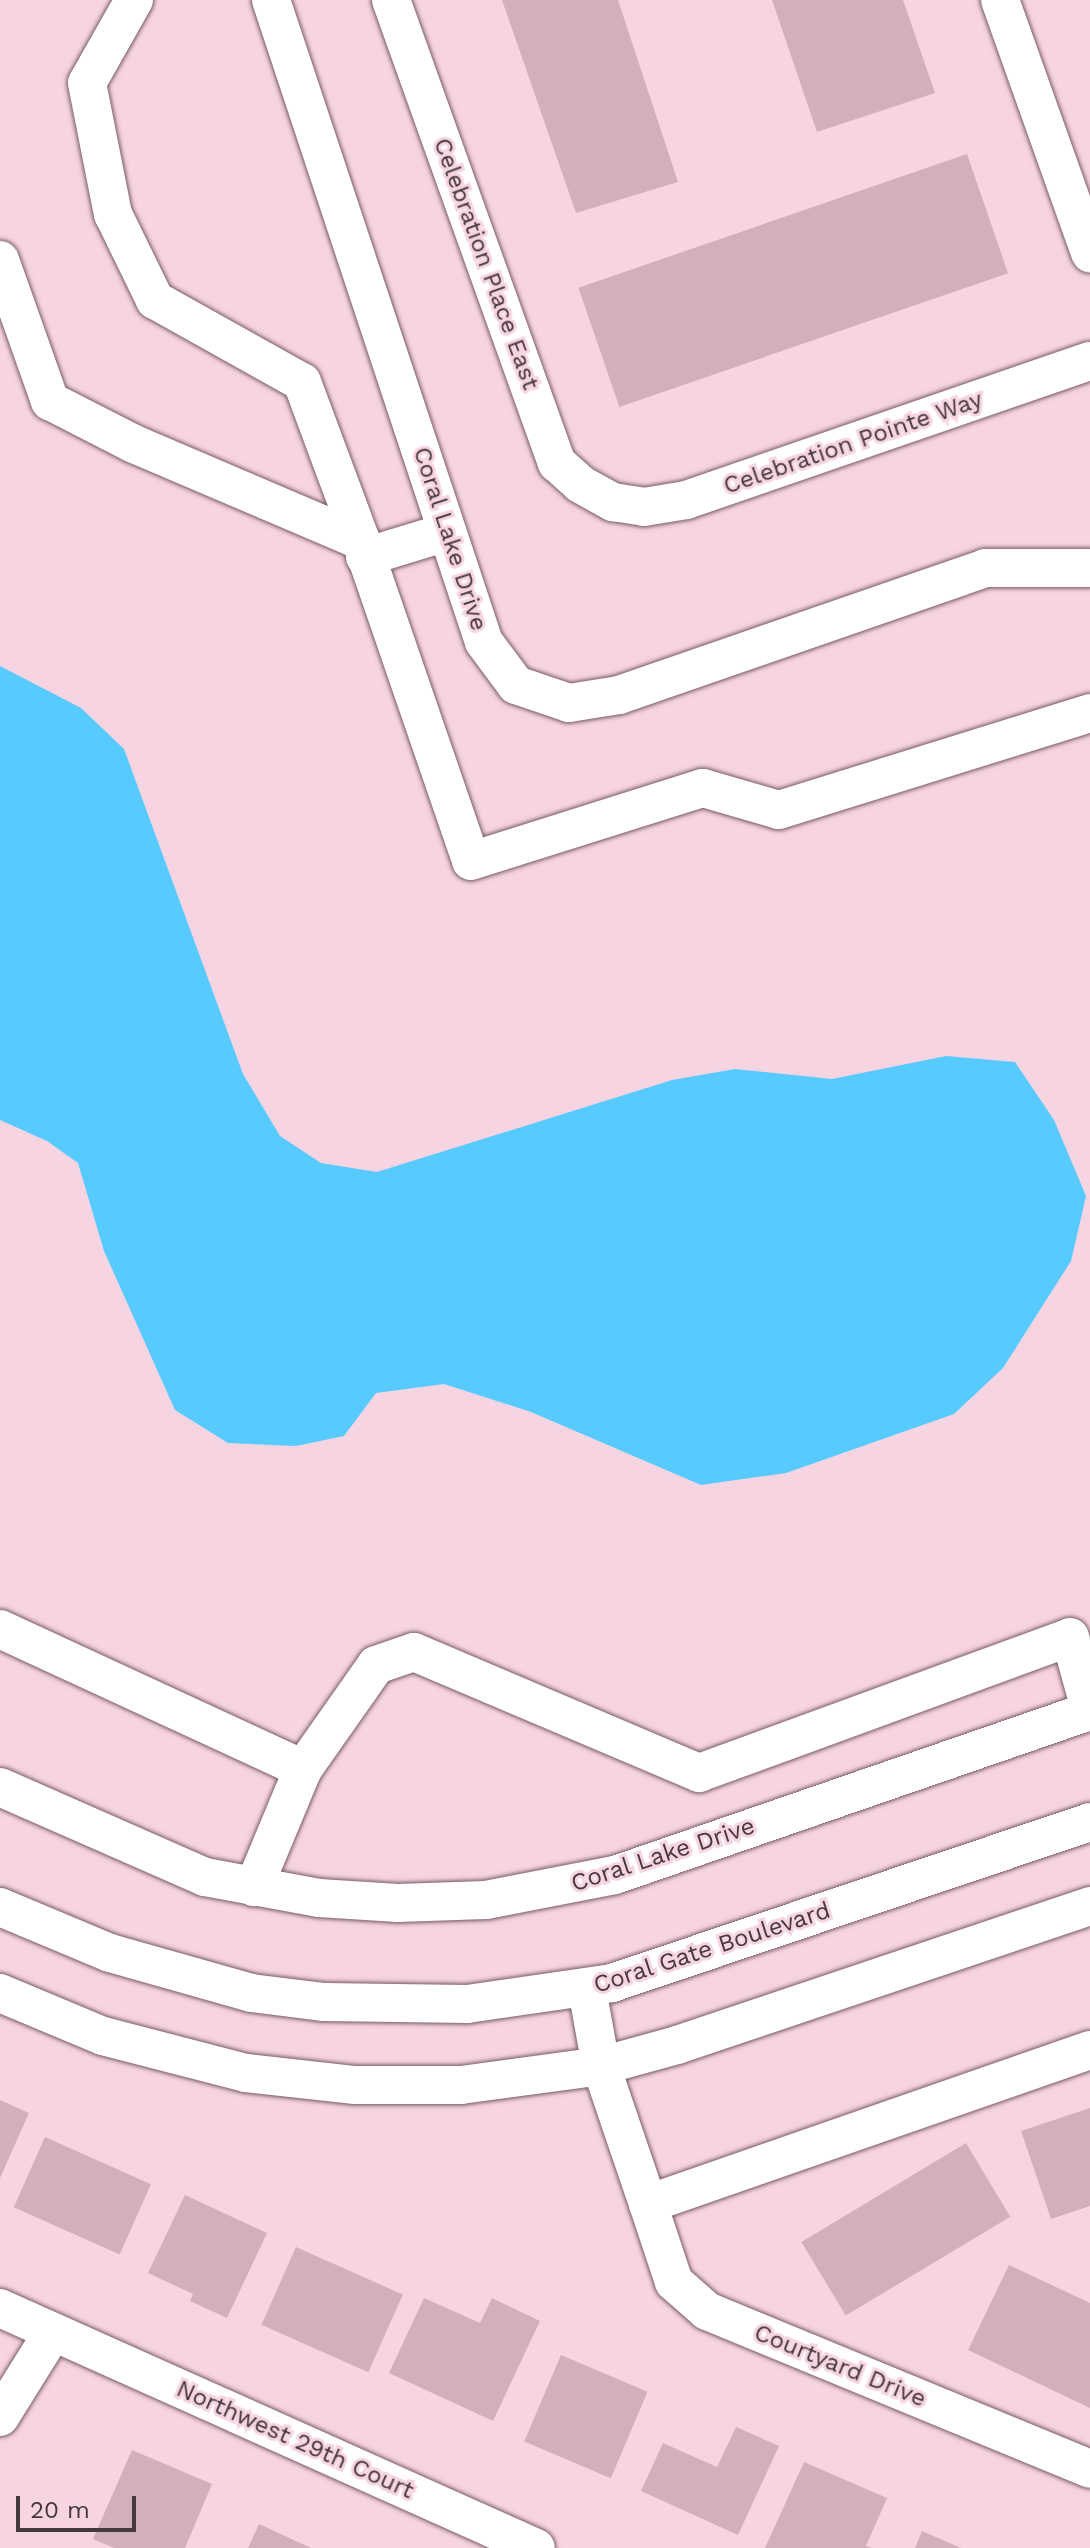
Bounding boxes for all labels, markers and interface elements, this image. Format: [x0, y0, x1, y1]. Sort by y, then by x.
street label: Celebration Place East [427, 134, 545, 394]
street label: Celebration Pointe Way [720, 385, 986, 501]
street label: Coral Lake Drive [407, 443, 493, 635]
street label: Coral Lake Drive [567, 1812, 759, 1898]
street label: Coral Gate Boulevard [590, 1896, 834, 2000]
street label: Courtyard Drive [750, 2318, 930, 2414]
street label: Northwest 29th Court [172, 2375, 418, 2505]
scale bar [20, 2480, 140, 2530]
text: 20 m [30, 2496, 90, 2524]

